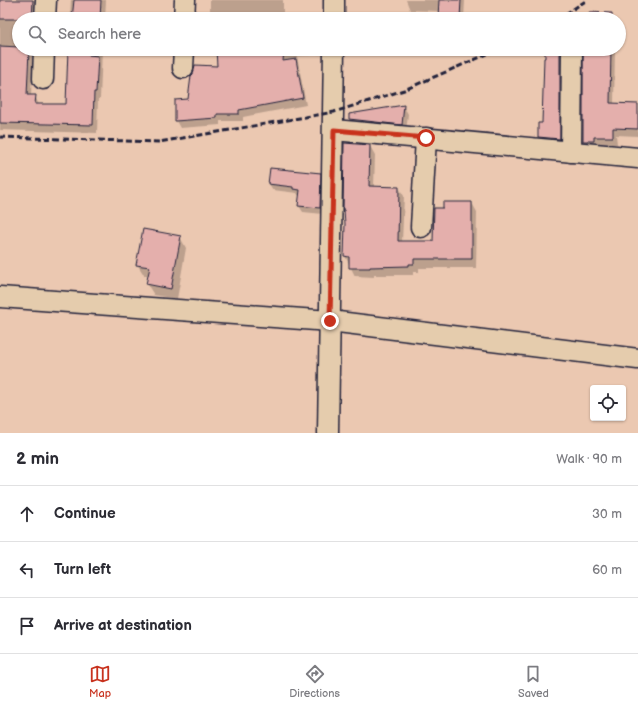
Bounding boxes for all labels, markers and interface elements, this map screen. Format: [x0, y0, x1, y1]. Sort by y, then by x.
search box [12, 12, 626, 56]
icon: search [26, 23, 48, 45]
text: Search here [58, 25, 141, 44]
route start [417, 129, 435, 147]
route end [321, 312, 339, 330]
map controls [590, 385, 626, 421]
button: locate [590, 385, 626, 421]
text: 2 min [16, 449, 59, 469]
text: Walk · 90 m [556, 451, 622, 467]
icon: ahead [16, 503, 38, 525]
text: Continue [54, 504, 116, 523]
text: 30 m [592, 506, 622, 522]
icon: left [16, 559, 38, 581]
text: Turn left [54, 560, 111, 579]
text: 60 m [592, 562, 622, 578]
icon: arrive [16, 615, 38, 637]
text: Arrive at destination [54, 616, 192, 635]
tab: Map [89, 663, 111, 700]
tab: Directions [289, 663, 340, 700]
tab: Saved [518, 663, 549, 700]

